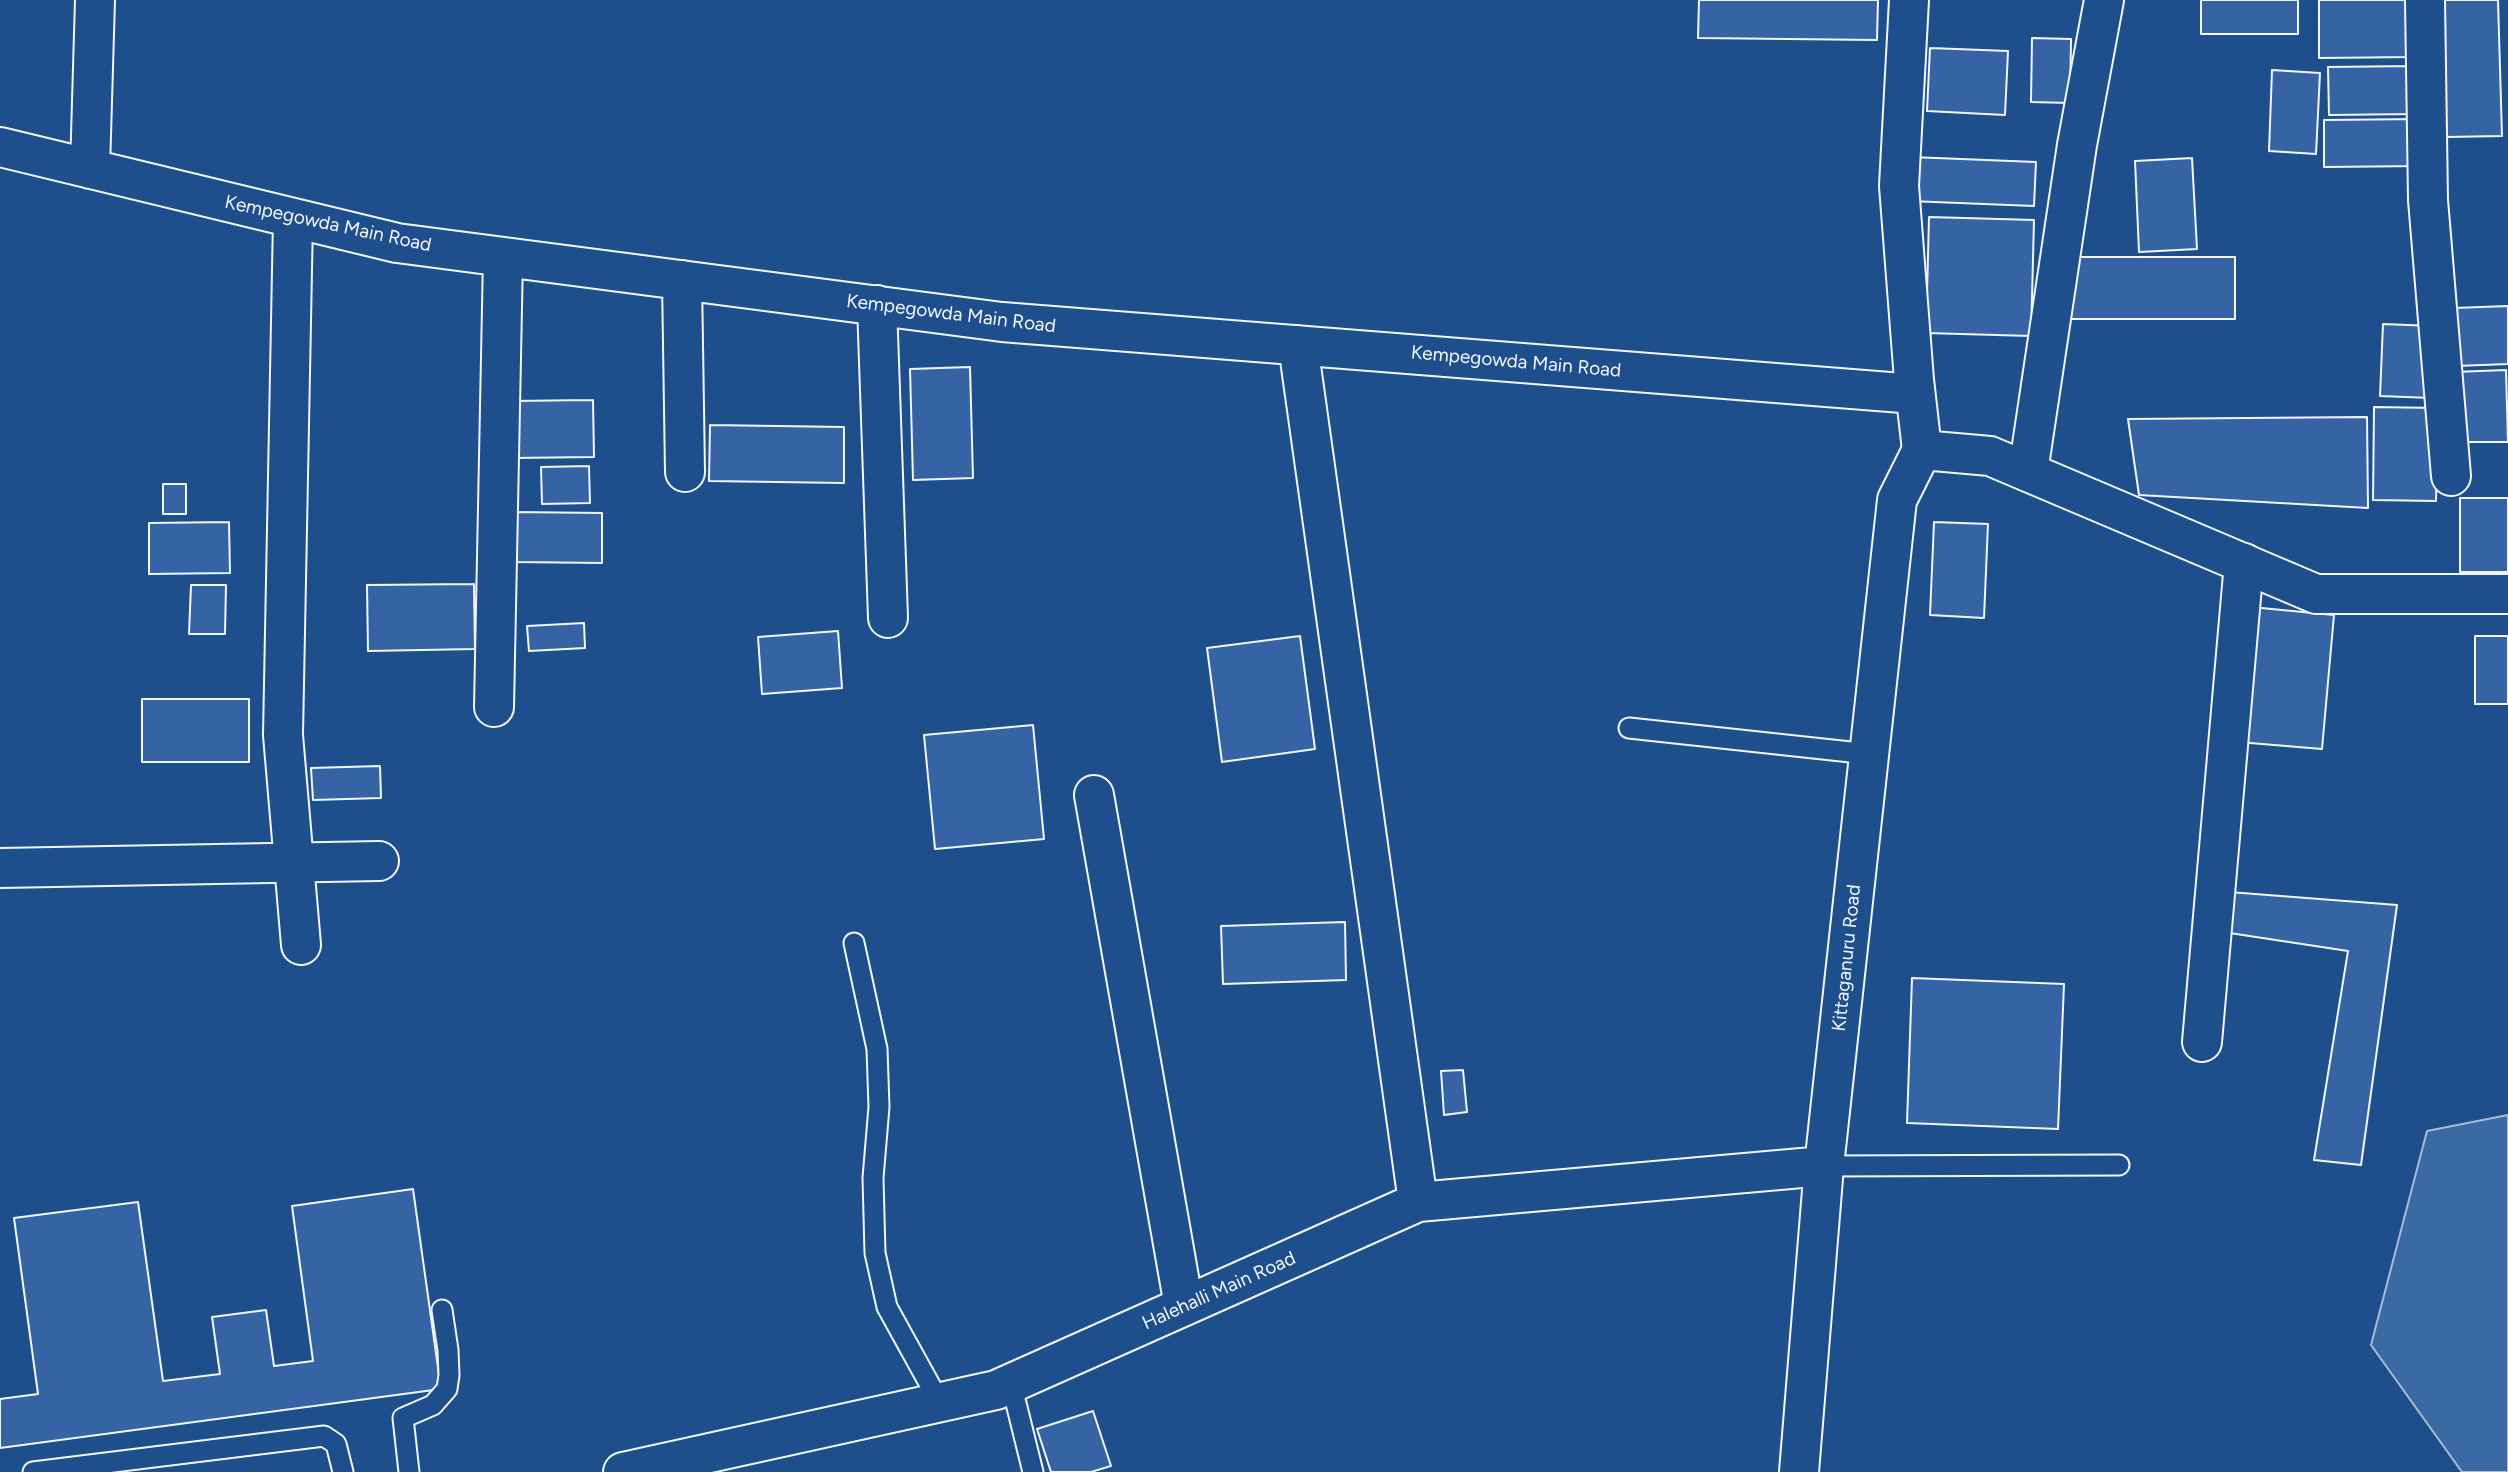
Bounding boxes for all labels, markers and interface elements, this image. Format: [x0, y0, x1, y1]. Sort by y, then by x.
street label: Kempegowda Main Road [222, 191, 434, 257]
street label: Kempegowda Main Road [845, 290, 1057, 338]
street label: Kempegowda Main Road [1410, 341, 1622, 383]
street label: Kittaganuru Road [1828, 883, 1866, 1033]
street label: Halehalli Main Road [1139, 1247, 1299, 1335]

